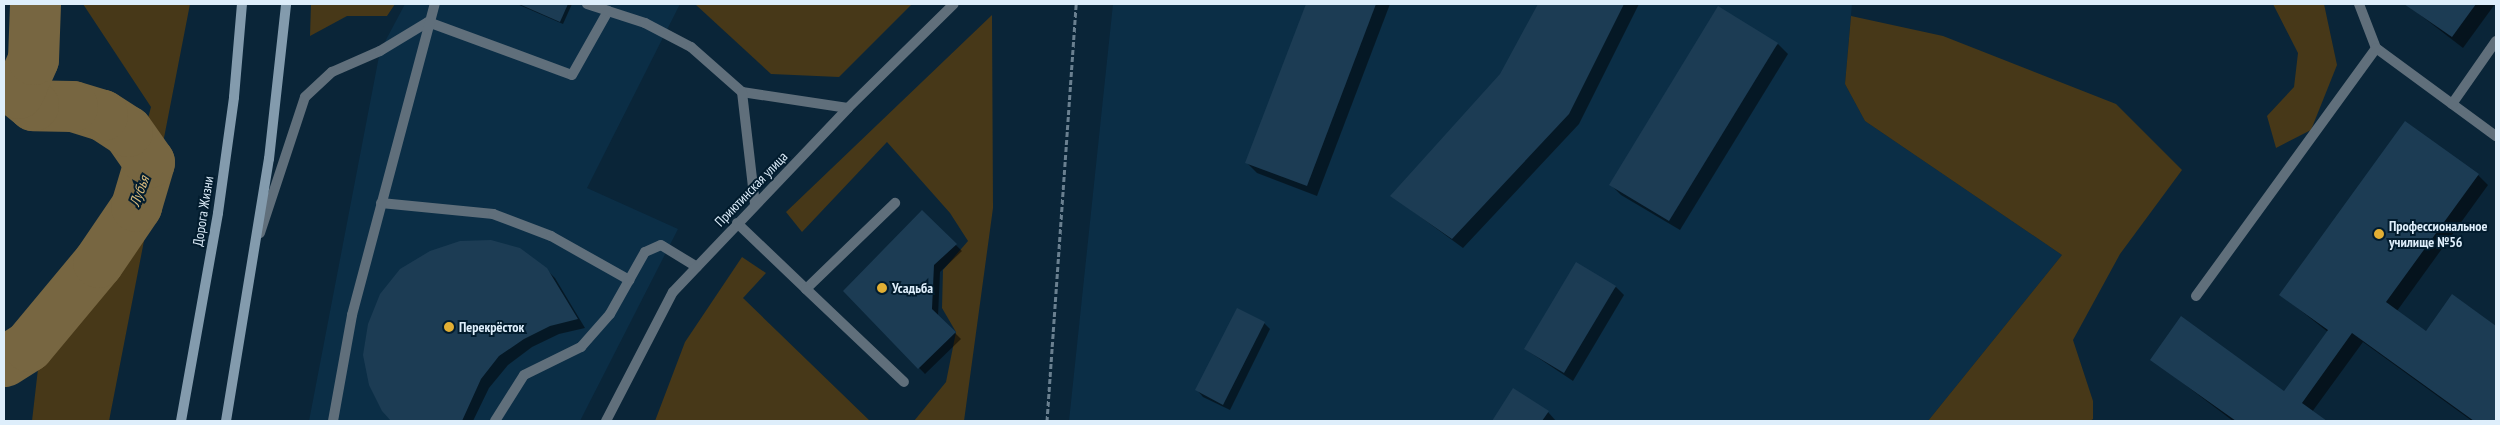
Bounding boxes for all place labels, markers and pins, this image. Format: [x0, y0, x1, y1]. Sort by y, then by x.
place label: Профессиональное училище №56 [2389, 218, 2487, 250]
marker: Профессиональное училище №56 [2373, 228, 2385, 240]
place label: Усадьба [892, 280, 933, 296]
marker: Усадьба [876, 282, 888, 294]
place label: Перекрёсток [459, 319, 524, 335]
marker: Перекрёсток [443, 321, 455, 333]

